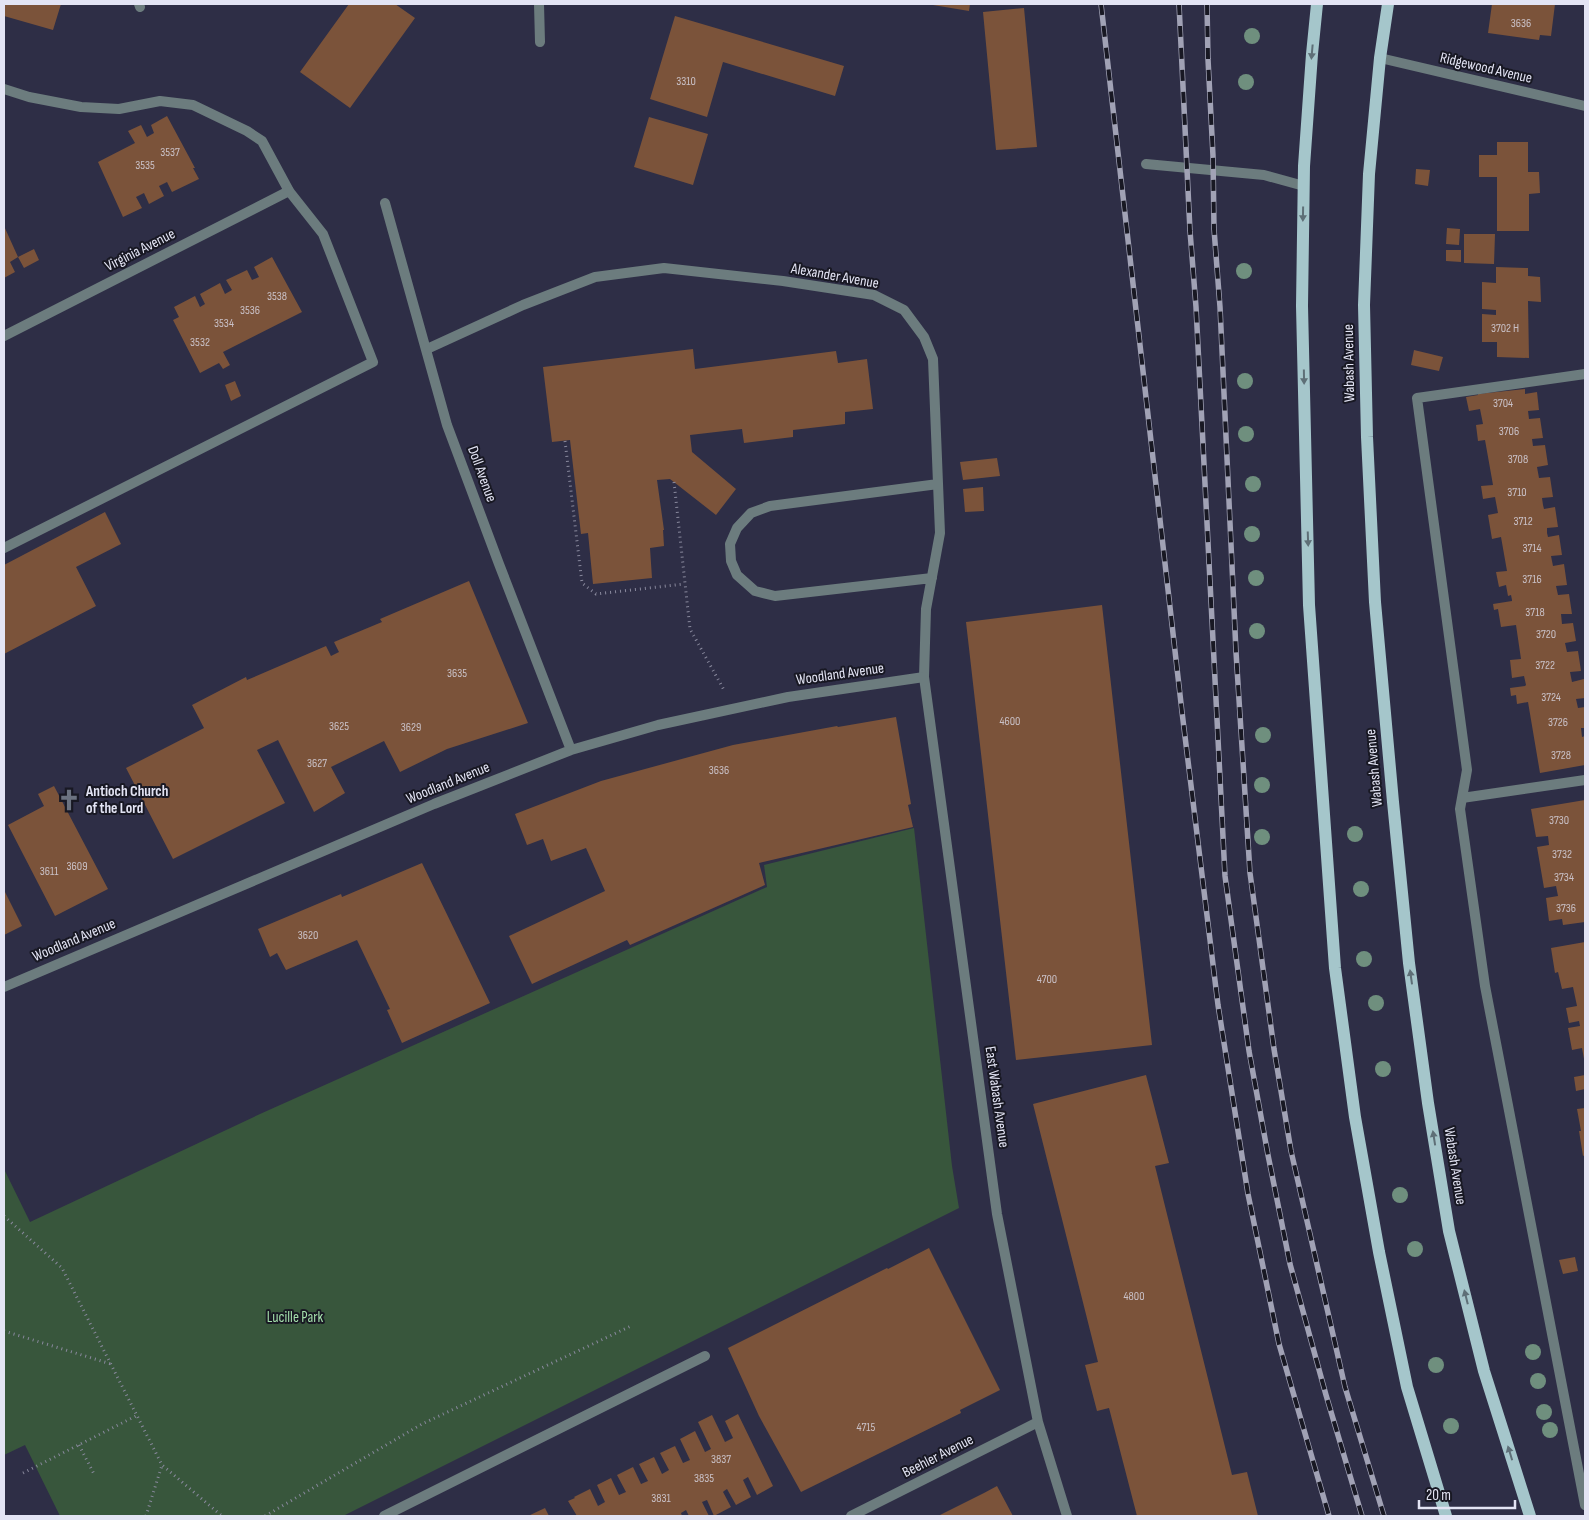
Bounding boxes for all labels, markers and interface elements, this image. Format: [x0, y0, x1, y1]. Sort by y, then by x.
house number: 3636 [1511, 16, 1531, 31]
one-way arrow [1308, 45, 1316, 61]
street label: Ridgewood Avenue [1438, 48, 1534, 88]
house number: 3310 [676, 74, 696, 89]
house number: 3537 [160, 145, 180, 160]
house number: 3535 [135, 158, 155, 173]
one-way arrow [1299, 207, 1307, 223]
street label: Virginia Avenue [102, 224, 178, 276]
street label: Alexander Avenue [789, 259, 880, 293]
house number: 3538 [267, 289, 287, 304]
house number: 3536 [240, 303, 260, 318]
house number: 3534 [214, 316, 234, 331]
house number: 3702 H [1491, 321, 1519, 336]
street label: Wabash Avenue [1339, 324, 1359, 402]
house number: 3532 [190, 335, 210, 350]
one-way arrow [1300, 369, 1308, 385]
house number: 3704 [1493, 396, 1513, 411]
house number: 3706 [1499, 424, 1519, 439]
street label: Doll Avenue [463, 443, 501, 505]
house number: 3708 [1508, 452, 1528, 467]
house number: 3710 [1507, 485, 1527, 500]
house number: 3712 [1513, 514, 1533, 529]
one-way arrow [1304, 532, 1312, 548]
house number: 3714 [1522, 541, 1542, 556]
house number: 3716 [1522, 572, 1542, 587]
house number: 3718 [1525, 605, 1545, 620]
house number: 3720 [1536, 627, 1556, 642]
street label: Woodland Avenue [795, 658, 885, 690]
house number: 3722 [1535, 658, 1555, 673]
house number: 3635 [447, 666, 467, 681]
house number: 3724 [1541, 690, 1561, 705]
house number: 4600 [1000, 714, 1020, 729]
house number: 3726 [1548, 715, 1568, 730]
house number: 3625 [329, 719, 349, 734]
house number: 3629 [401, 720, 421, 735]
street label: Wabash Avenue [1361, 728, 1387, 808]
house number: 3728 [1551, 748, 1571, 763]
house number: 3627 [307, 756, 327, 771]
street label: Woodland Avenue [403, 758, 493, 808]
house number: 3636 [709, 763, 729, 778]
place label: Antioch Church of the Lord [85, 782, 168, 818]
church icon: Antioch Church of the Lord [56, 787, 82, 813]
house number: 3730 [1549, 813, 1569, 828]
house number: 3732 [1552, 847, 1572, 862]
house number: 3609 [67, 859, 87, 874]
house number: 3611 [40, 864, 59, 879]
house number: 3734 [1554, 870, 1574, 885]
house number: 3736 [1556, 901, 1576, 916]
street label: Woodland Avenue [30, 914, 118, 966]
house number: 3620 [298, 928, 318, 943]
one-way arrow [1407, 968, 1415, 984]
house number: 4700 [1037, 972, 1057, 987]
street label: East Wabash Avenue [980, 1045, 1014, 1149]
street label: Wabash Avenue [1440, 1126, 1470, 1206]
one-way arrow [1429, 1129, 1437, 1145]
house number: 4800 [1123, 1289, 1145, 1304]
one-way arrow [1462, 1289, 1470, 1304]
park label: Lucille Park [267, 1308, 324, 1327]
house number: 4715 [857, 1420, 876, 1435]
street label: Beehler Avenue [899, 1430, 977, 1482]
one-way arrow [1505, 1446, 1513, 1461]
house number: 3837 [711, 1452, 731, 1467]
house number: 3835 [694, 1471, 714, 1486]
scale bar [1419, 1478, 1515, 1510]
text: 20 m [1426, 1486, 1451, 1505]
house number: 3831 [651, 1491, 672, 1506]

